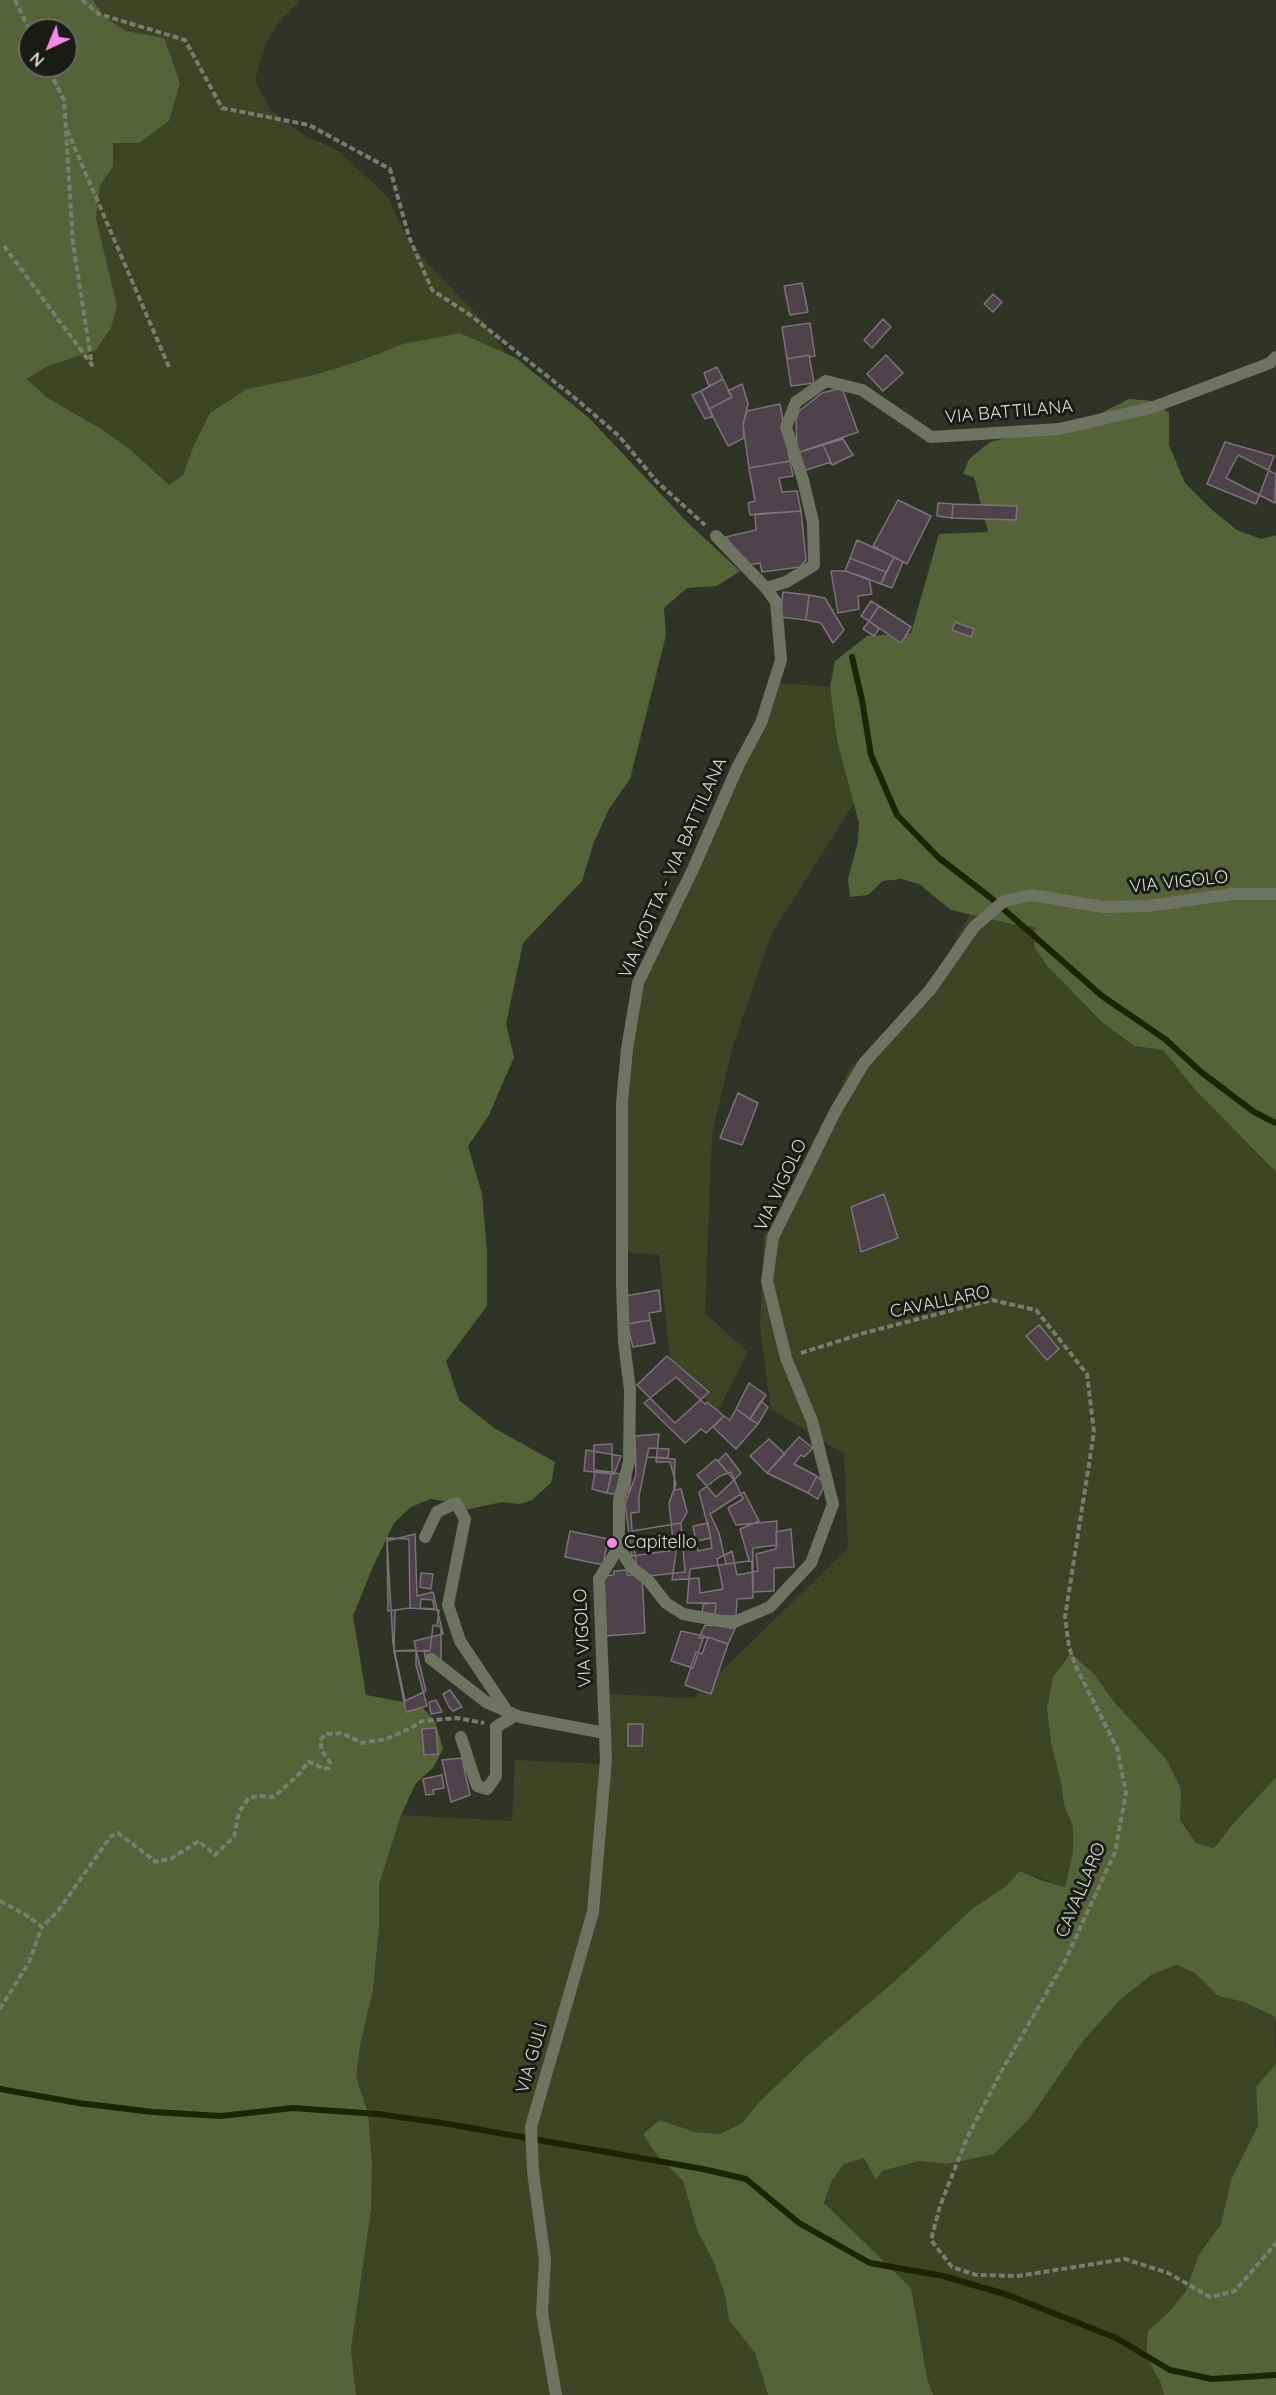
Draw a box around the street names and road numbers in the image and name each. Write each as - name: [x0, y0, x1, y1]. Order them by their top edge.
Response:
- street label: VIA BATTILANA: [944, 396, 1074, 428]
- street label: VIA MOTTA - VIA BATTILANA: [614, 754, 732, 982]
- street label: VIA VIGOLO: [1129, 866, 1229, 898]
- street label: VIA VIGOLO: [750, 1136, 812, 1234]
- street label: CAVALLARO: [888, 1281, 992, 1323]
- street label: VIA VIGOLO: [570, 1588, 596, 1688]
- street label: CAVALLARO: [1051, 1839, 1111, 1941]
- street label: VIA GULI: [512, 2020, 552, 2096]

